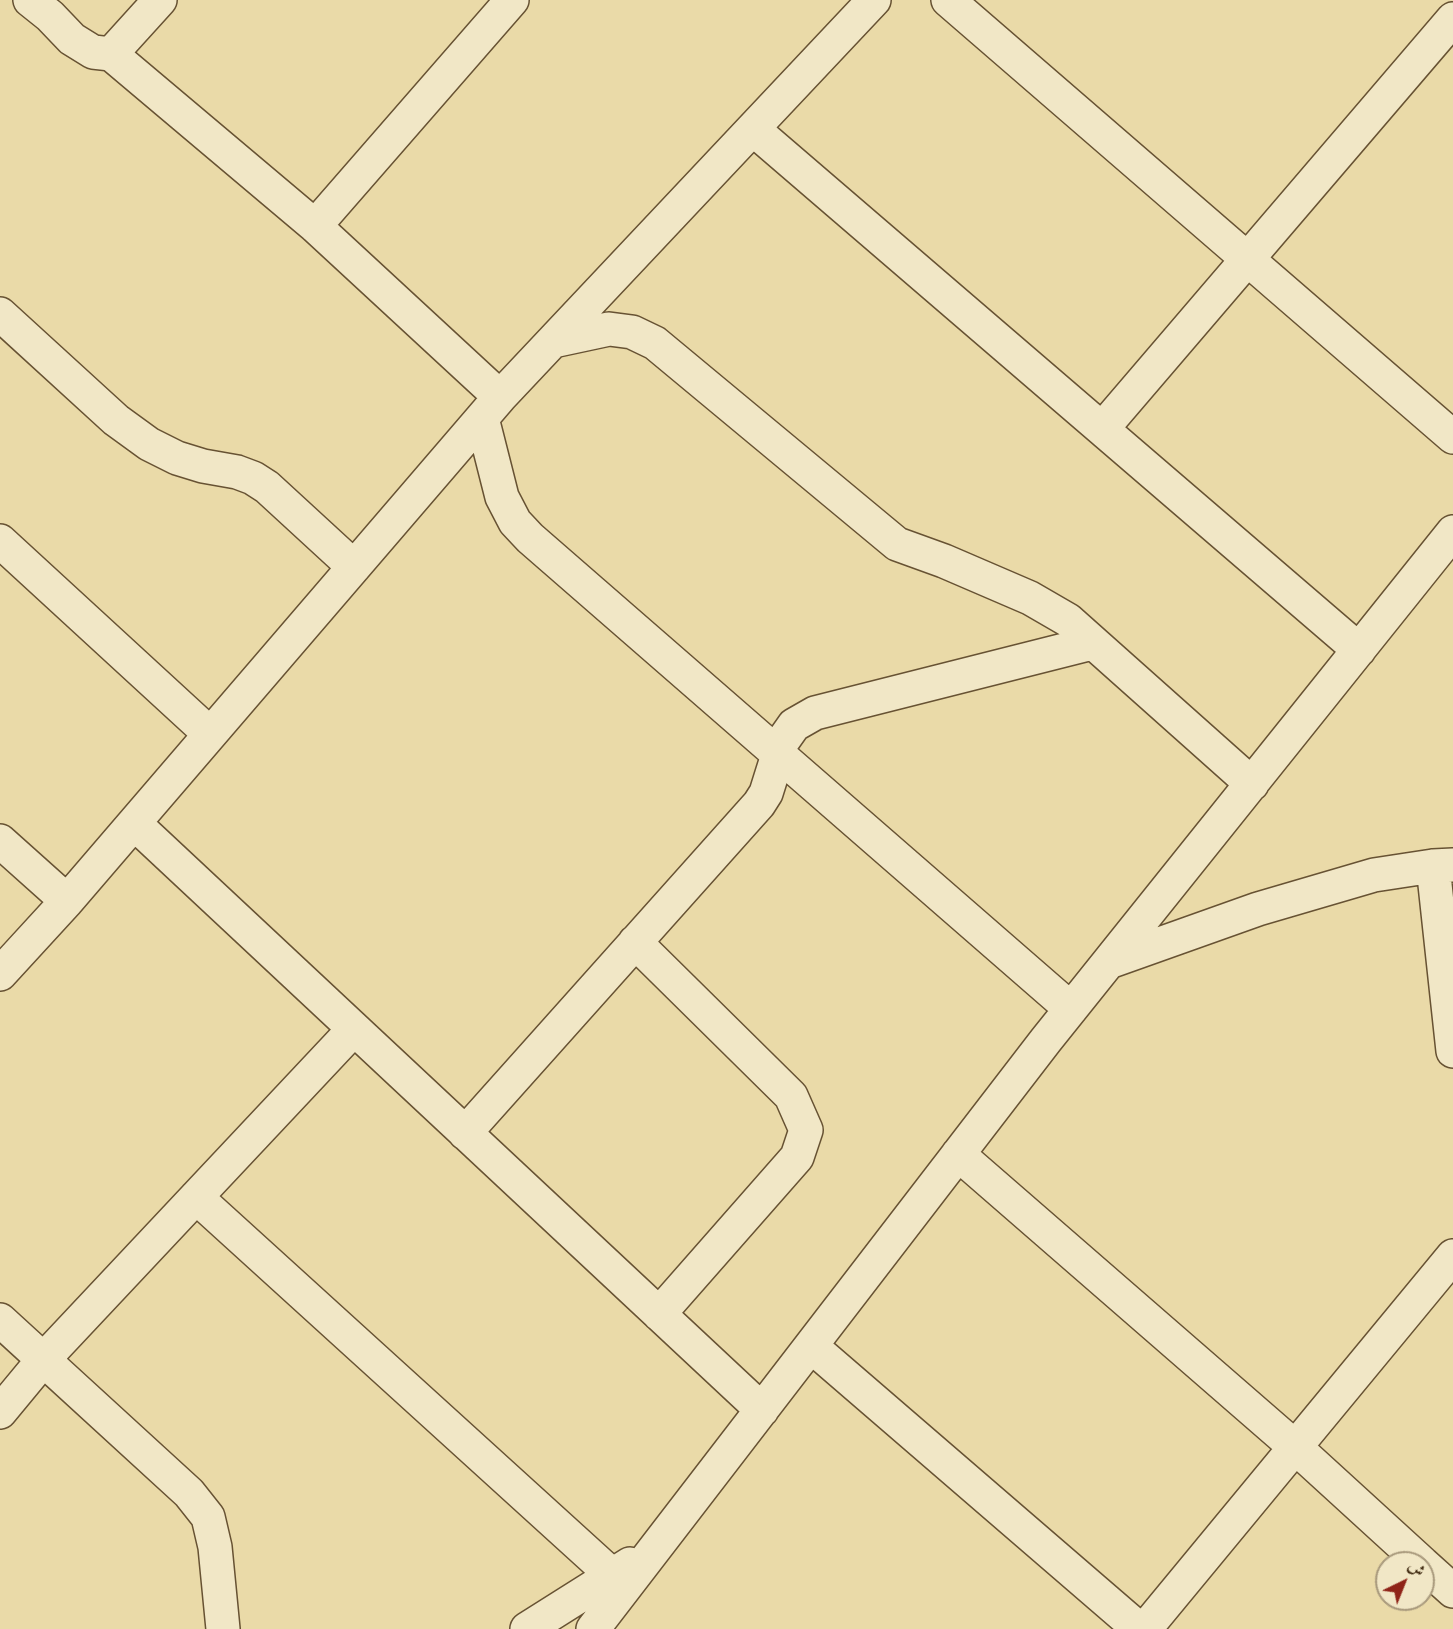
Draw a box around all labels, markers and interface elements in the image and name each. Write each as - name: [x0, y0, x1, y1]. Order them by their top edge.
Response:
- north arrow: [1375, 1551, 1435, 1611]
- text: ش: [1403, 1557, 1429, 1582]

